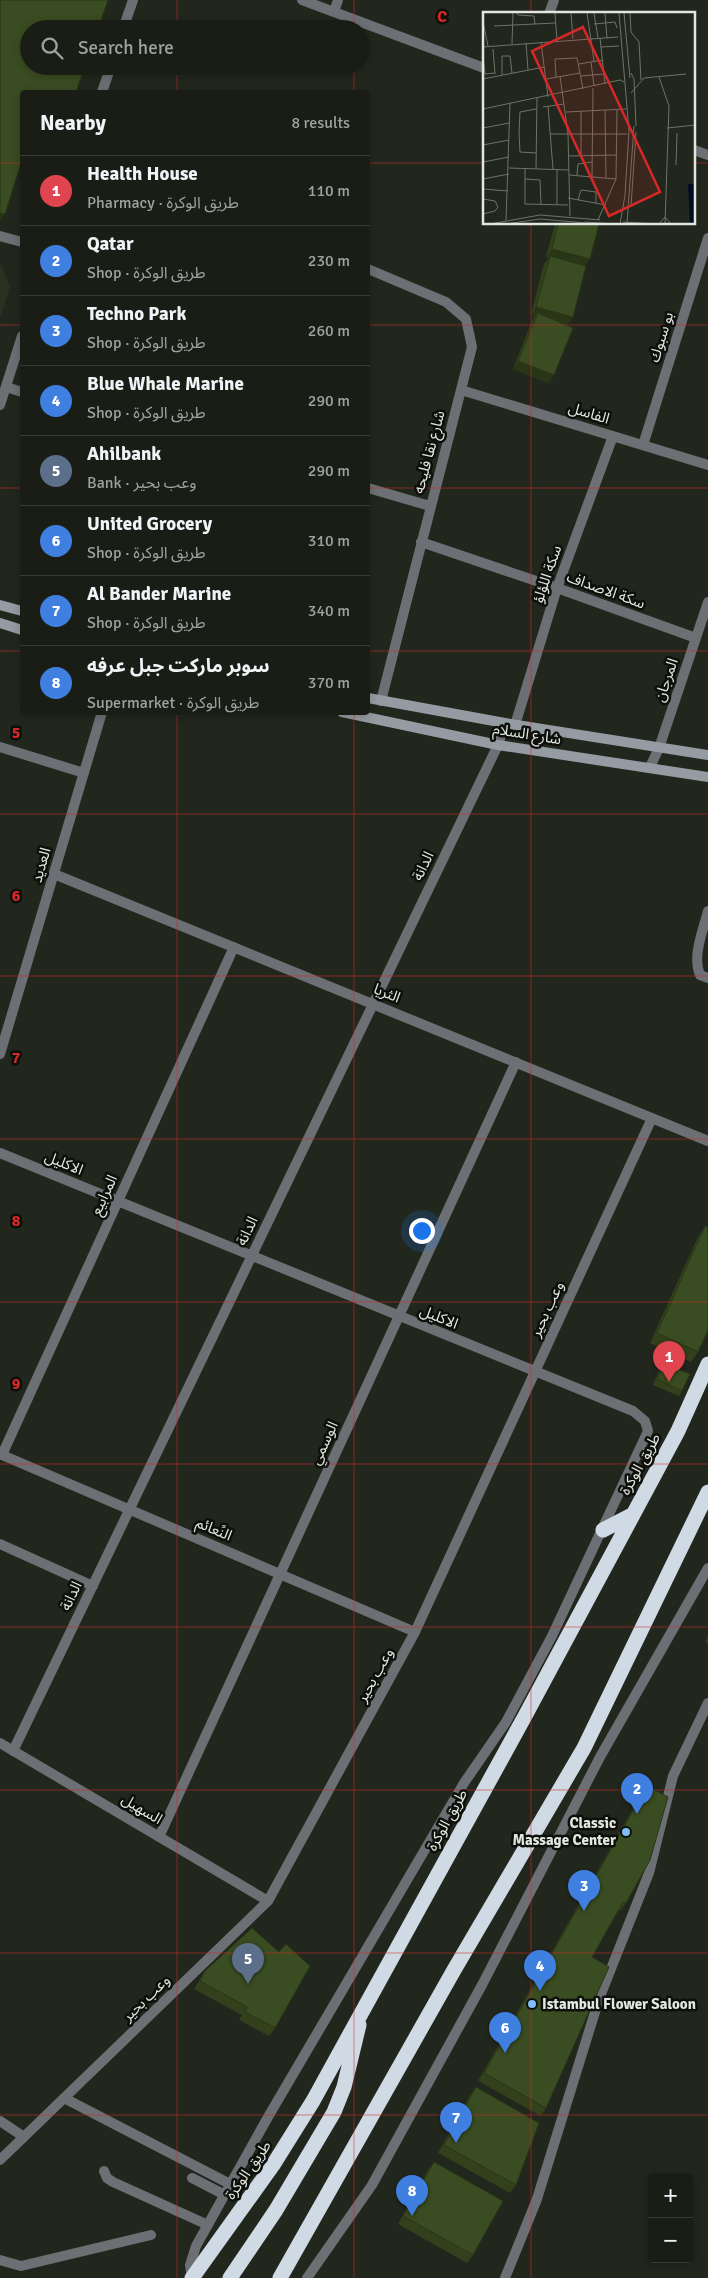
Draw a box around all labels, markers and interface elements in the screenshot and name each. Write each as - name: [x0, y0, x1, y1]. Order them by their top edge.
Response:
- text: C: [437, 7, 447, 27]
- inset map: [483, 12, 696, 225]
- search box: [20, 20, 370, 75]
- icon: search: [38, 34, 66, 62]
- text: Search here: [78, 36, 174, 60]
- text: Nearby: [40, 110, 106, 136]
- text: 8 results: [291, 113, 350, 133]
- text: Health House: [87, 162, 198, 186]
- text: 1: [52, 181, 60, 201]
- text: 110 m: [308, 181, 350, 201]
- text: Pharmacy · طريق الوكرة: [87, 193, 239, 213]
- text: Qatar: [87, 232, 134, 256]
- text: 2: [52, 251, 60, 271]
- text: 230 m: [308, 251, 350, 271]
- text: Shop · طريق الوكرة: [87, 263, 206, 283]
- text: Techno Park: [87, 302, 186, 326]
- street label: بو سبوك: [645, 310, 677, 364]
- text: 3: [52, 321, 60, 341]
- text: 260 m: [308, 321, 350, 341]
- text: Shop · طريق الوكرة: [87, 333, 206, 353]
- text: Blue Whale Marine: [87, 372, 244, 396]
- text: 4: [52, 391, 60, 411]
- text: 290 m: [308, 391, 350, 411]
- street label: الفاسل: [566, 398, 612, 428]
- text: Shop · طريق الوكرة: [87, 403, 206, 423]
- street label: شارع نقا فليحه: [409, 408, 452, 496]
- text: Ahilbank: [87, 442, 161, 466]
- text: 5: [52, 461, 60, 481]
- text: 290 m: [308, 461, 350, 481]
- text: Bank · وعب بحير: [87, 473, 196, 493]
- text: United Grocery: [87, 512, 212, 536]
- text: 6: [52, 531, 60, 551]
- text: 310 m: [308, 531, 350, 551]
- street label: سكة اللؤلؤ: [529, 542, 565, 605]
- text: Shop · طريق الوكرة: [87, 543, 206, 563]
- street label: سكة الاصداف: [564, 567, 648, 613]
- text: Al Bander Marine: [87, 582, 231, 606]
- text: 7: [52, 601, 60, 621]
- text: 340 m: [308, 601, 350, 621]
- text: Shop · طريق الوكرة: [87, 613, 206, 633]
- text: سوبر ماركت جبل عرفه: [87, 654, 270, 678]
- street label: المرجان: [650, 656, 682, 704]
- text: 8: [52, 673, 60, 693]
- text: 370 m: [308, 673, 350, 693]
- text: Supermarket · طريق الوكرة: [87, 693, 259, 713]
- street label: شارع السلام: [491, 720, 563, 751]
- text: 5: [12, 723, 20, 743]
- street label: العديد: [27, 845, 55, 885]
- street label: الدانة: [408, 848, 438, 884]
- text: 6: [12, 886, 21, 906]
- street label: الثريا: [371, 980, 403, 1006]
- text: 7: [12, 1048, 21, 1068]
- street label: الاكليل: [42, 1147, 86, 1179]
- street label: المرابيع: [87, 1172, 124, 1220]
- text: 8: [12, 1211, 21, 1231]
- street label: الدانة: [232, 1213, 262, 1249]
- your location: [409, 1218, 435, 1244]
- street label: وعب بحير: [526, 1278, 568, 1340]
- street label: الاكليل: [417, 1301, 461, 1333]
- pin: 1: [653, 1341, 685, 1382]
- text: 9: [12, 1374, 21, 1394]
- street label: الوسمي: [306, 1418, 344, 1469]
- street label: طريق الوكرة: [616, 1430, 665, 1498]
- street label: النًعائم: [193, 1513, 235, 1546]
- street label: الدانة: [56, 1578, 86, 1614]
- street label: وعب بحير: [352, 1645, 397, 1706]
- pin: 2: [621, 1773, 653, 1814]
- street label: طريق الوكرة: [423, 1786, 472, 1854]
- street label: السهيل: [118, 1790, 166, 1828]
- place label: Classic Massage Center: [512, 1814, 616, 1849]
- marker: Classic Massage Center: [620, 1826, 632, 1838]
- pin: 3: [568, 1870, 600, 1911]
- pin: 5: [232, 1943, 264, 1984]
- pin: 4: [524, 1950, 556, 1991]
- street label: وعب بحير: [118, 1971, 174, 2026]
- place label: Istambul Flower Saloon: [542, 1995, 696, 2013]
- marker: Istambul Flower Saloon: [526, 1998, 538, 2010]
- pin: 6: [489, 2012, 521, 2053]
- pin: 7: [440, 2102, 472, 2143]
- street label: طريق الوكرة: [221, 2137, 276, 2203]
- map controls: [648, 2173, 693, 2263]
- button: +: [648, 2173, 693, 2218]
- pin: 8: [396, 2175, 428, 2216]
- button: −: [648, 2218, 693, 2263]

